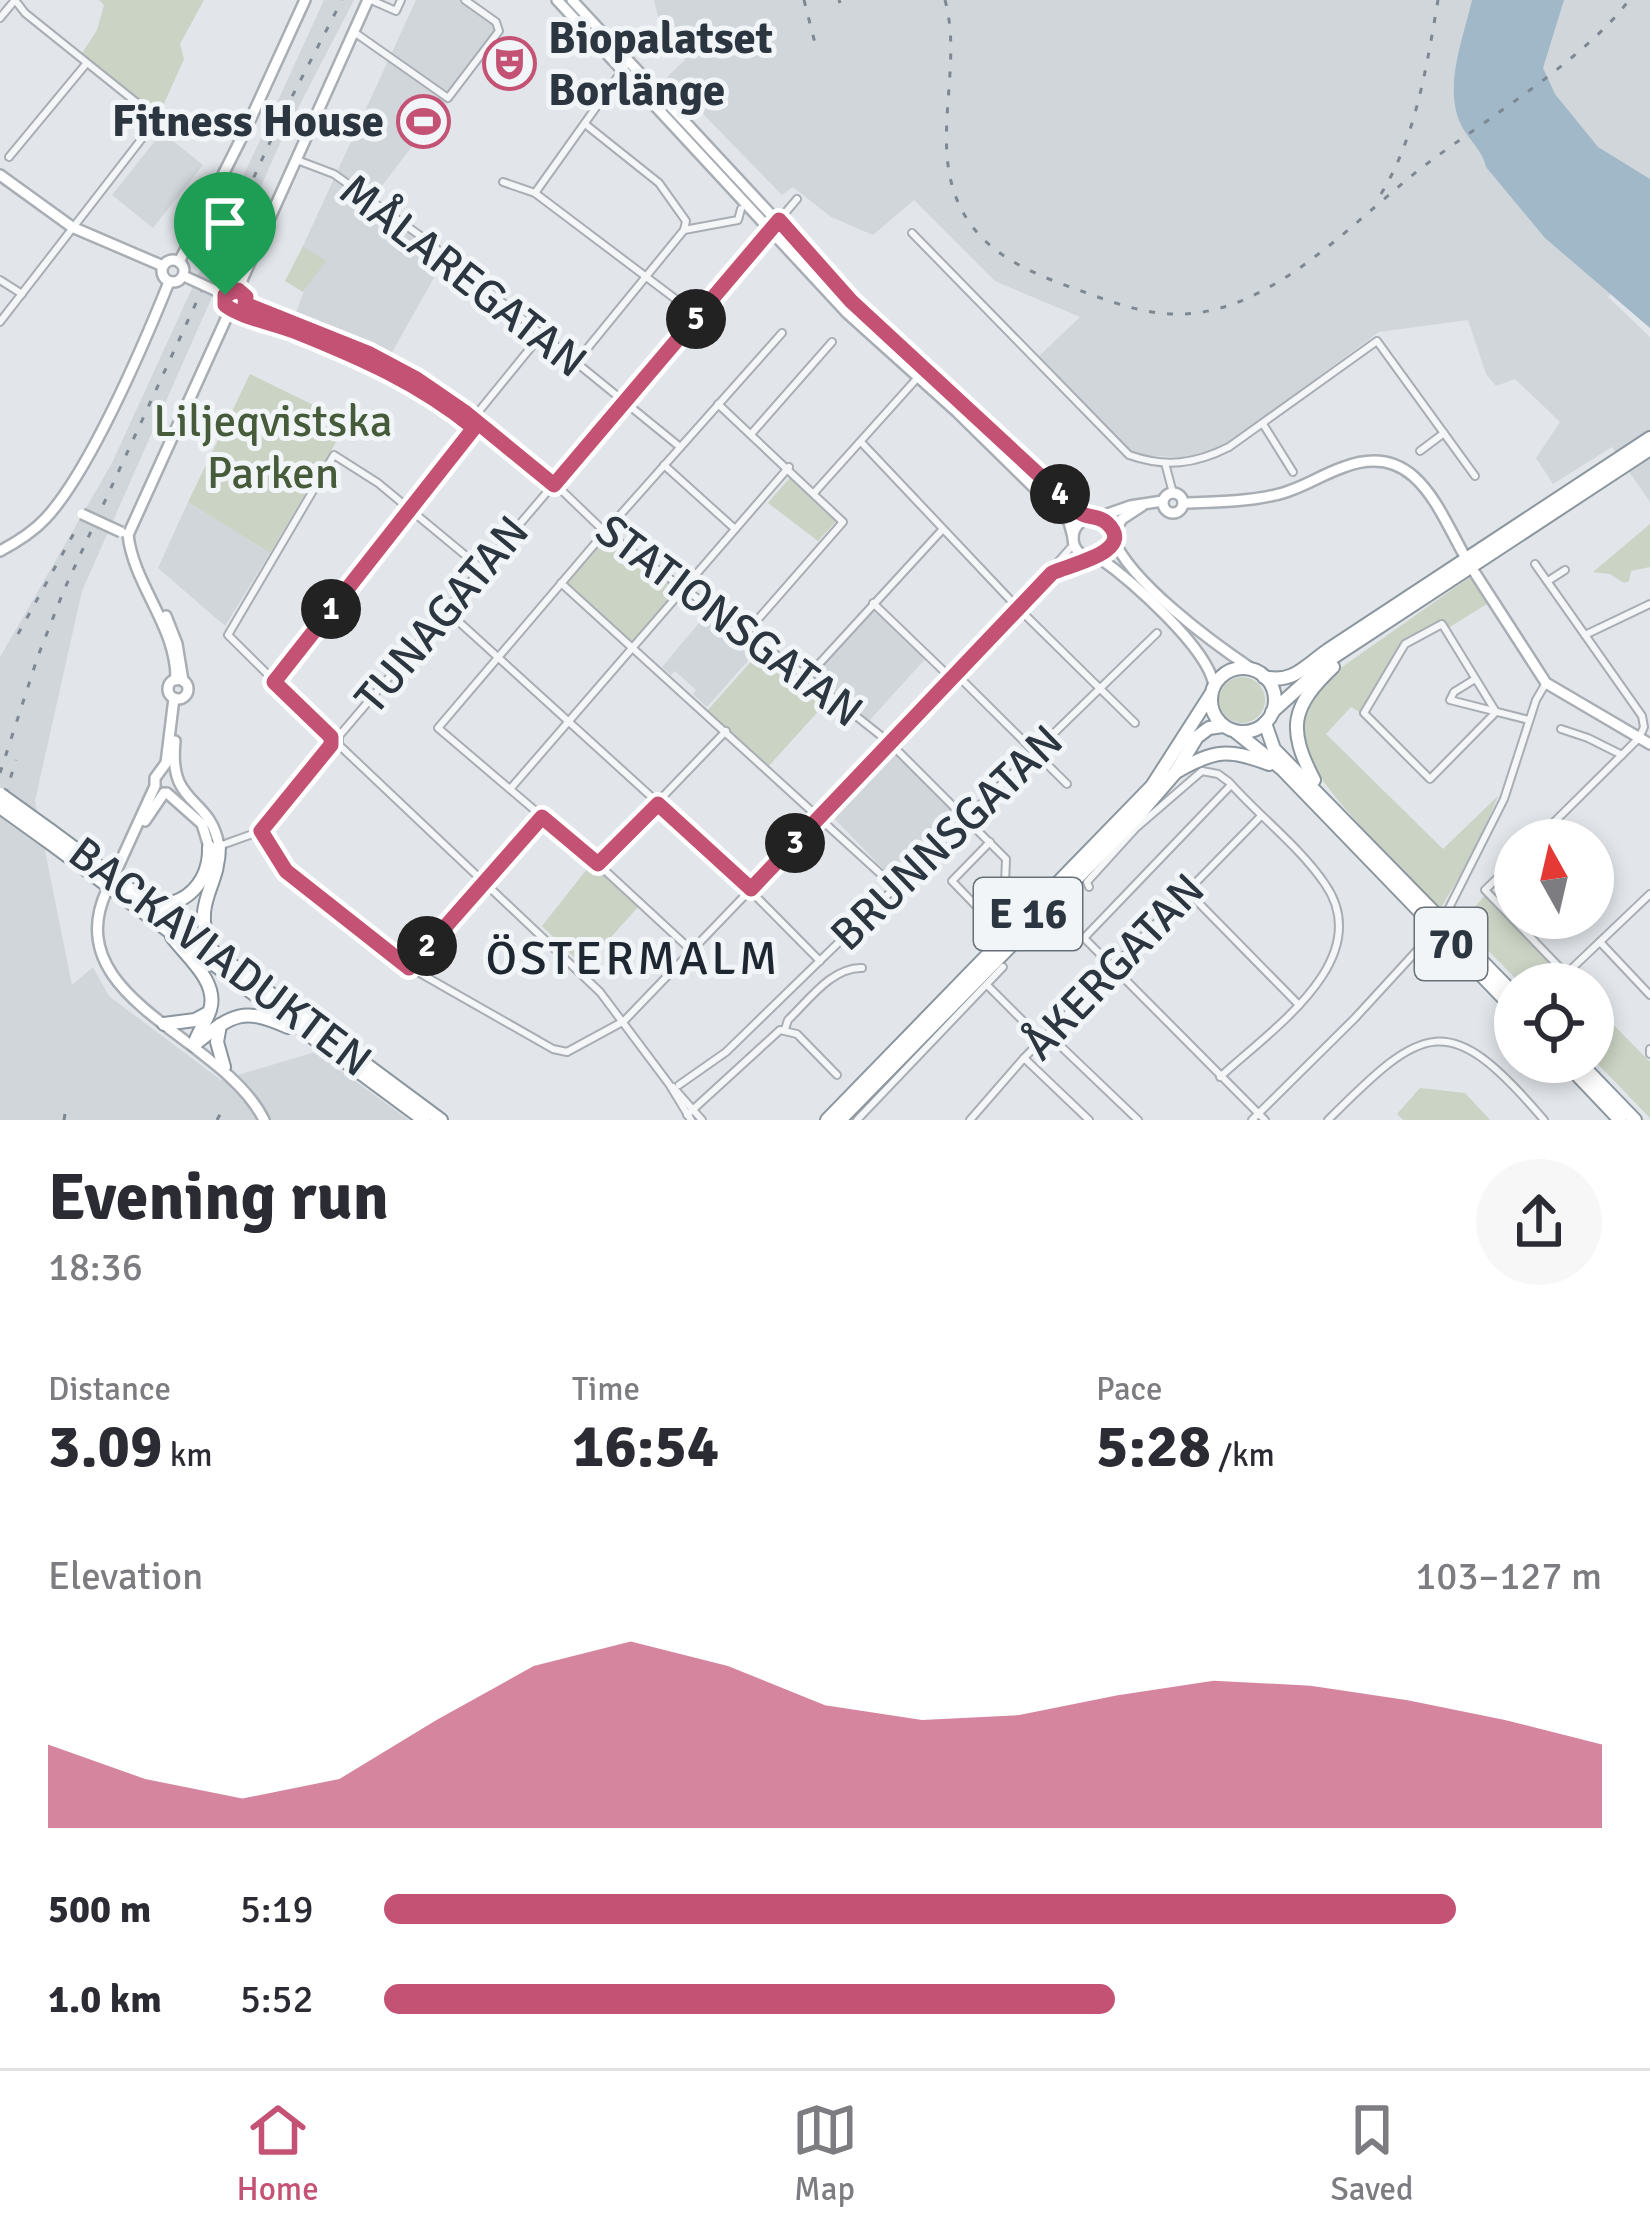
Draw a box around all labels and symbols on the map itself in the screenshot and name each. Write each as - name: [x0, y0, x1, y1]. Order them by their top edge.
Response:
- place label: Biopalatset Borlänge: [548, 11, 773, 118]
- theatre icon: Biopalatset Borlänge: [481, 36, 537, 92]
- sports icon: Fitness House: [395, 93, 451, 149]
- place label: Fitness House: [112, 94, 384, 149]
- street label: MÅLAREGATAN: [329, 163, 597, 389]
- pin: [174, 172, 276, 295]
- pin: 5: [666, 289, 726, 349]
- park label: Liljeqvistska Parken: [153, 394, 393, 501]
- pin: 4: [1030, 464, 1090, 524]
- street label: STATIONSGATAN: [585, 503, 873, 739]
- street label: TUNAGATAN: [343, 505, 541, 725]
- pin: 1: [301, 579, 361, 639]
- street label: BRUNNSGATAN: [820, 714, 1074, 962]
- pin: 3: [765, 813, 825, 873]
- north arrow: [1494, 819, 1614, 939]
- street label: BACKAVIADUKTEN: [58, 825, 382, 1089]
- street label: ÅKERGATAN: [1012, 863, 1216, 1071]
- road number: E 16: [974, 878, 1082, 950]
- road number: 70: [1415, 908, 1487, 980]
- pin: 2: [397, 916, 457, 976]
- district label: ÖSTERMALM: [485, 929, 781, 988]

